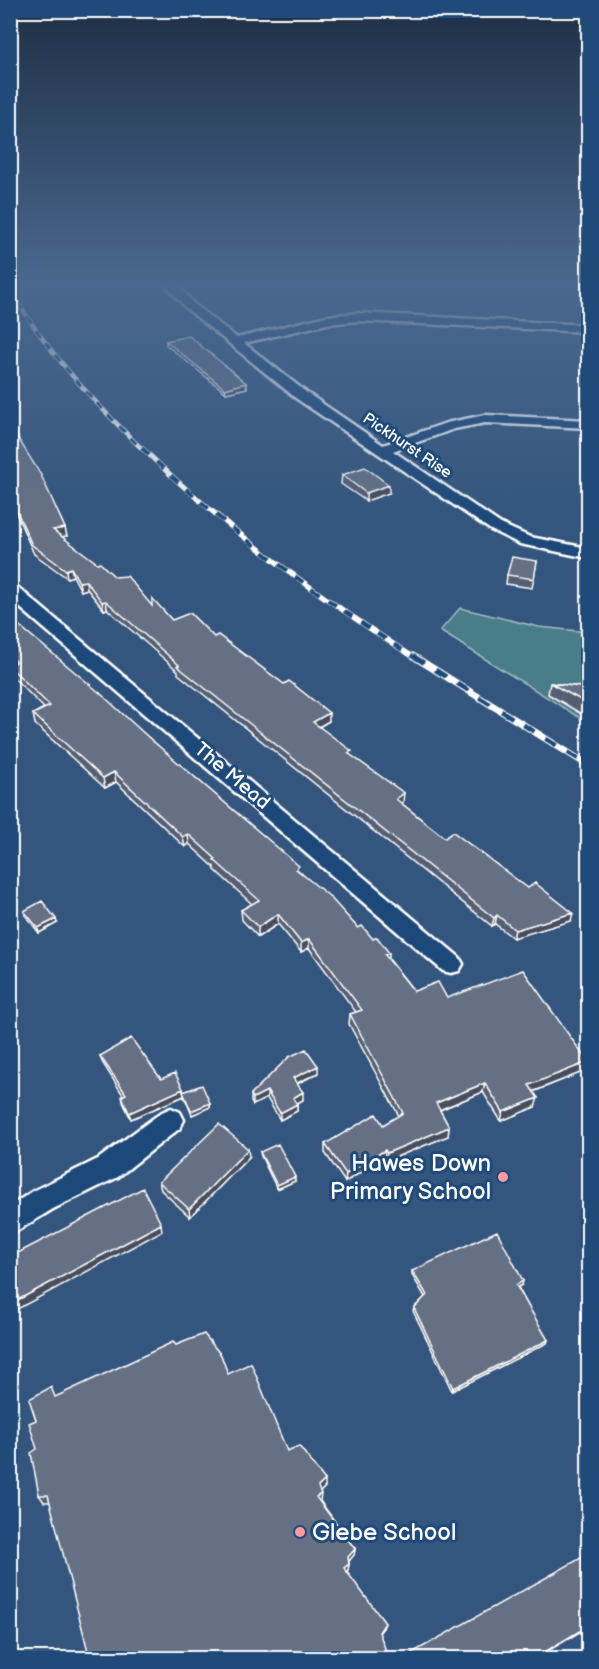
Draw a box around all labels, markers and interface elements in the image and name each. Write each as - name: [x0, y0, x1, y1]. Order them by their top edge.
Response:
- street label: Pickhurst Rise: [359, 409, 456, 483]
- street label: The Mead: [189, 737, 275, 815]
- place label: Hawes Down Primary School: [330, 1149, 491, 1206]
- marker: Hawes Down Primary School: [496, 1170, 510, 1184]
- place label: Glebe School: [312, 1518, 456, 1547]
- marker: Glebe School: [293, 1525, 307, 1539]

